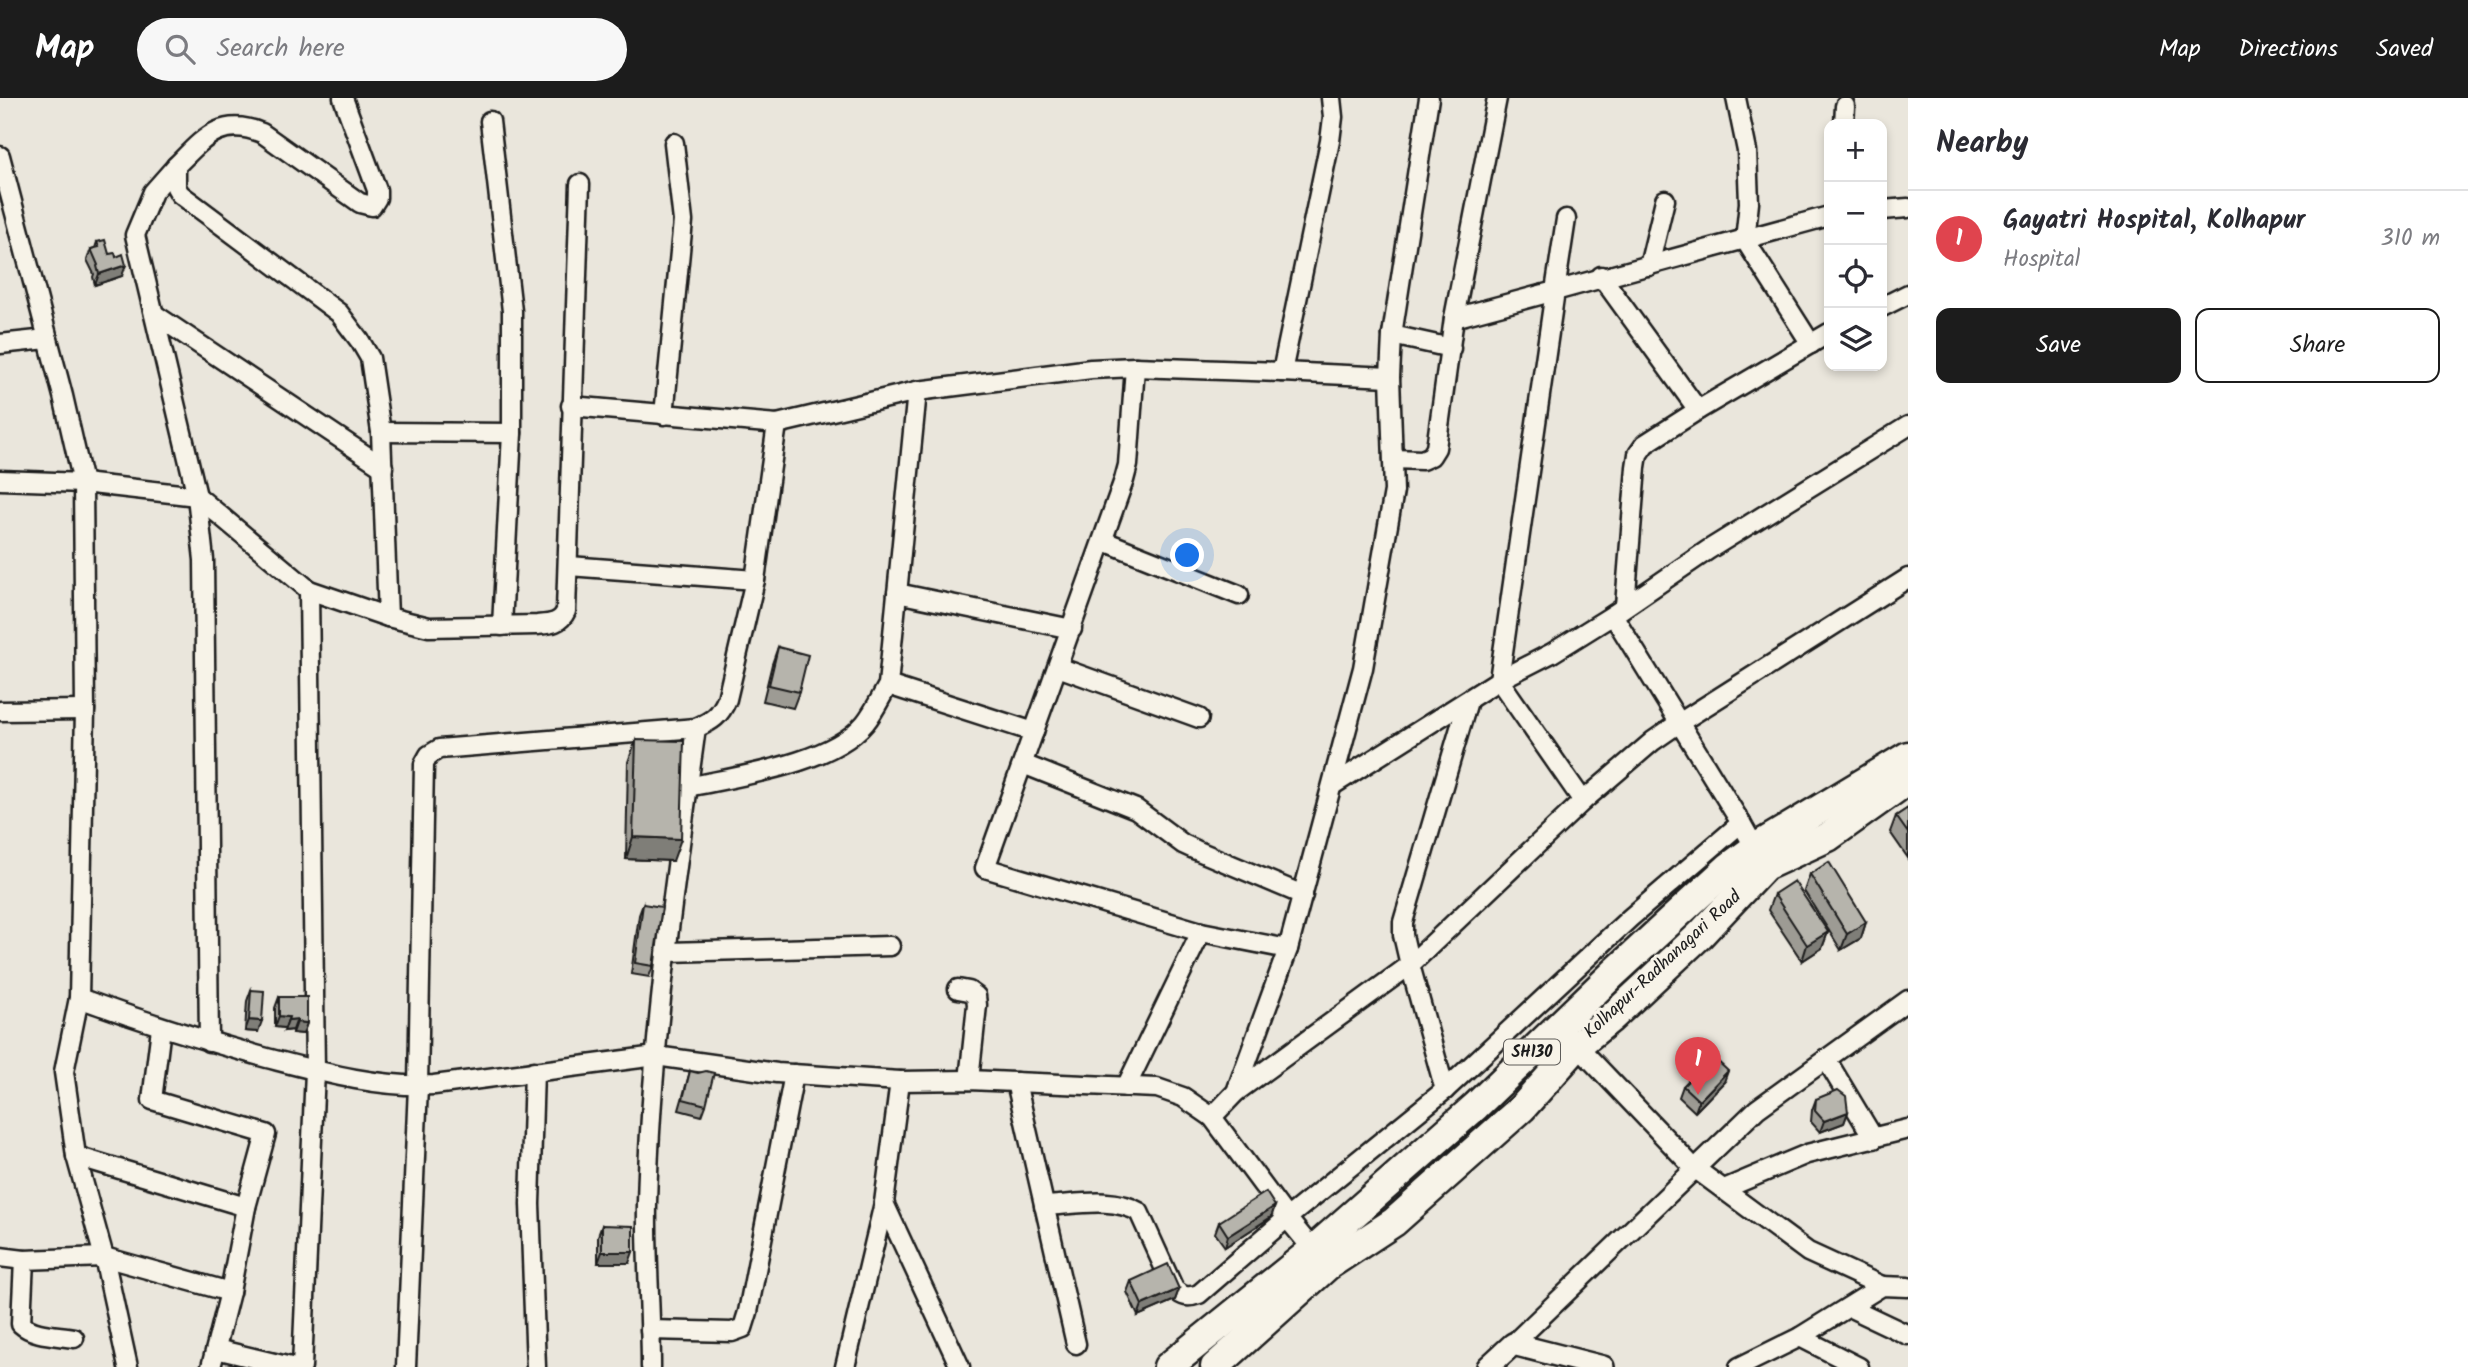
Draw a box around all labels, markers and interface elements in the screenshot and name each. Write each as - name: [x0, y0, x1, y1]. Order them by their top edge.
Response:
- search box: [137, 18, 627, 81]
- text: Map: [35, 23, 95, 76]
- text: Search here: [217, 28, 345, 70]
- icon: search: [161, 30, 199, 68]
- text: Map: [2159, 30, 2201, 69]
- text: Directions: [2239, 30, 2338, 69]
- text: Saved: [2376, 30, 2433, 69]
- map controls: [1824, 119, 1887, 371]
- button: +: [1824, 119, 1887, 182]
- text: Nearby: [1936, 120, 2028, 168]
- button: −: [1824, 182, 1887, 245]
- text: Gayatri Hospital, Kolhapur: [2003, 200, 2305, 242]
- text: 1: [1956, 221, 1962, 257]
- text: 310 m: [2381, 221, 2440, 257]
- text: Hospital: [2003, 242, 2080, 278]
- button: locate: [1824, 245, 1887, 308]
- button: layers: [1824, 308, 1887, 371]
- button: Save: [1936, 308, 2181, 383]
- button: Share: [2195, 308, 2440, 383]
- your location: [1170, 538, 1204, 572]
- street label: Kolhapur-Radhanagari Road: [1577, 883, 1749, 1046]
- pin: 1: [1675, 1037, 1721, 1095]
- road number: SH130: [1504, 1040, 1560, 1064]

